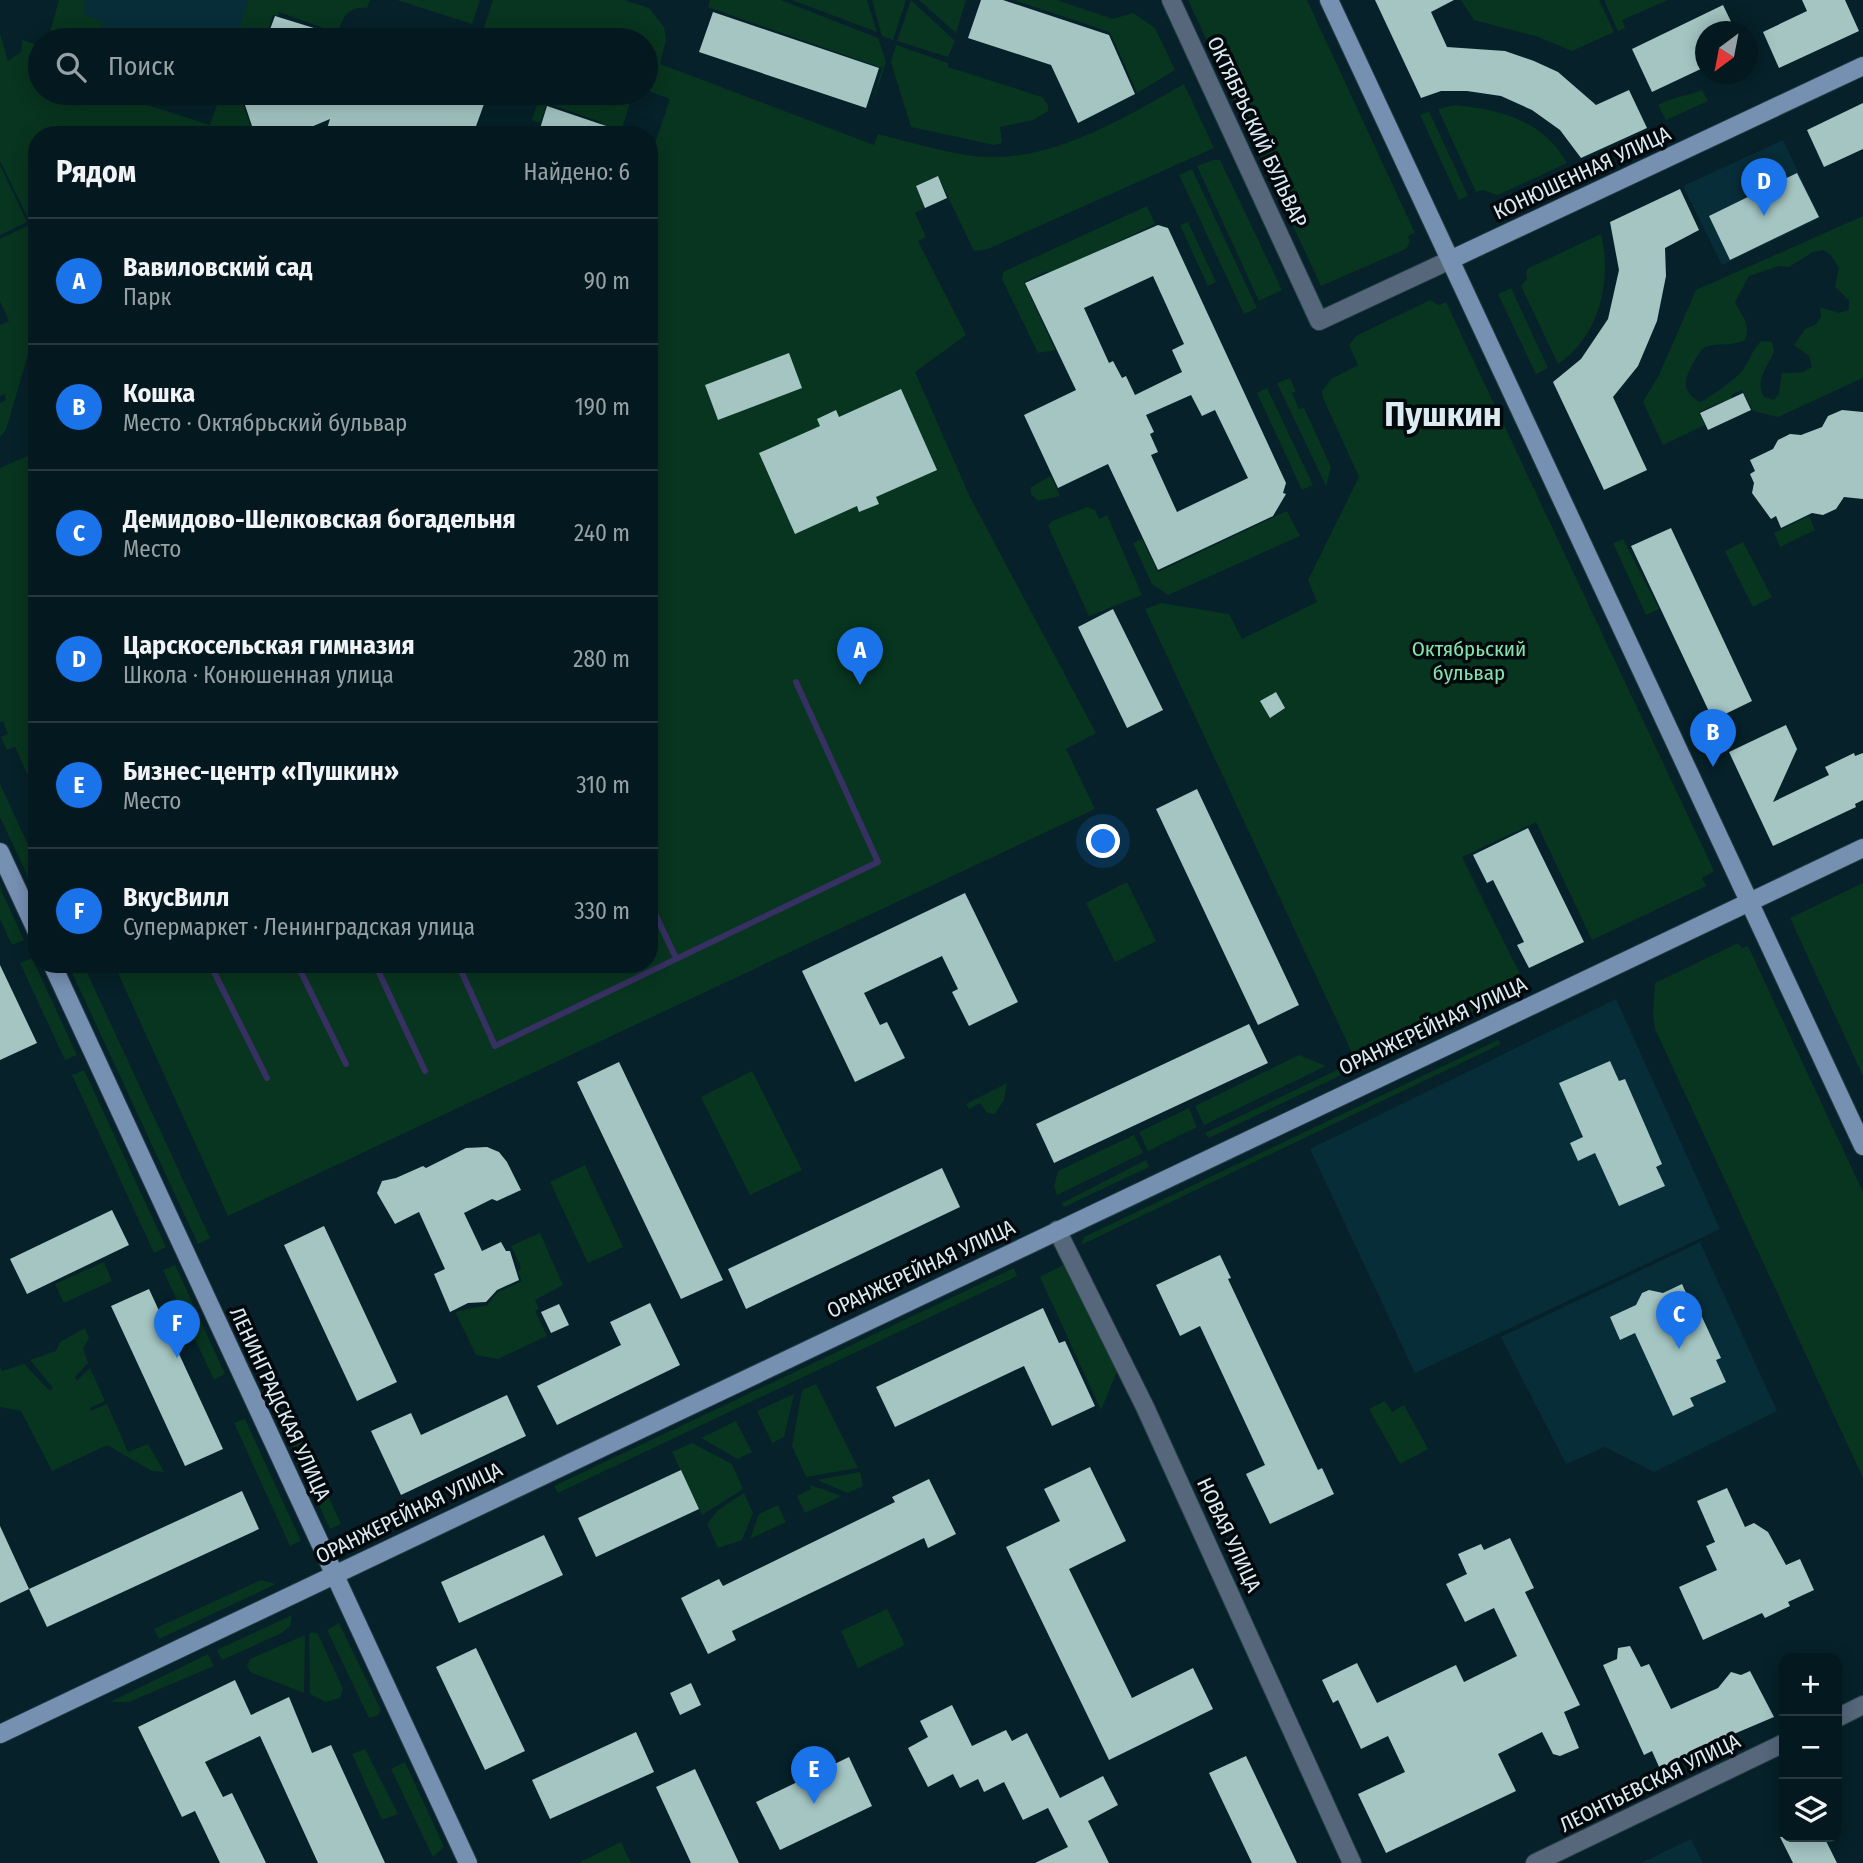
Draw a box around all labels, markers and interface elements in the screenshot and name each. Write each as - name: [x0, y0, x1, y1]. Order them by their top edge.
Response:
- north arrow: [1695, 21, 1758, 84]
- search box: [28, 28, 658, 105]
- street label: ОКТЯБРЬСКИЙ БУЛЬВАР: [1201, 32, 1313, 232]
- icon: search: [52, 48, 90, 86]
- text: Поиск: [108, 51, 175, 82]
- street label: КОНЮШЕННАЯ УЛИЦА: [1489, 121, 1675, 225]
- text: Рядом: [56, 154, 136, 190]
- text: Найдено: 6: [523, 158, 630, 186]
- pin: D: [1741, 158, 1787, 216]
- text: Вавиловский сад: [123, 252, 313, 283]
- text: A: [73, 267, 85, 295]
- text: 90 m: [584, 267, 630, 295]
- text: Парк: [123, 283, 171, 311]
- text: Кошка: [123, 378, 195, 409]
- text: B: [73, 393, 85, 421]
- text: 190 m: [575, 393, 630, 421]
- district label: Пушкин: [1384, 393, 1502, 435]
- text: Место · Октябрьский бульвар: [123, 409, 407, 437]
- text: Демидово-Шелковская богадельня: [123, 504, 516, 535]
- text: C: [73, 519, 85, 547]
- text: 240 m: [574, 519, 630, 547]
- text: Место: [123, 535, 181, 563]
- pin: A: [837, 627, 883, 685]
- text: Царскосельская гимназия: [123, 630, 415, 661]
- park label: Октябрьский бульвар: [1412, 636, 1526, 686]
- text: D: [72, 645, 86, 673]
- text: 280 m: [573, 645, 630, 673]
- text: Школа · Конюшенная улица: [123, 661, 394, 689]
- pin: B: [1690, 709, 1736, 767]
- text: Бизнес-центр «Пушкин»: [123, 756, 399, 787]
- text: E: [74, 771, 84, 799]
- text: 310 m: [576, 771, 630, 799]
- text: Место: [123, 787, 181, 815]
- your location: [1086, 824, 1120, 858]
- text: ВкусВилл: [123, 882, 229, 913]
- text: F: [74, 897, 84, 925]
- text: 330 m: [574, 897, 630, 925]
- text: Супермаркет · Ленинградская улица: [123, 913, 475, 941]
- street label: ОРАНЖЕРЕЙНАЯ УЛИЦА: [1335, 971, 1531, 1081]
- street label: ОРАНЖЕРЕЙНАЯ УЛИЦА: [823, 1214, 1019, 1324]
- pin: C: [1656, 1291, 1702, 1349]
- pin: F: [154, 1300, 200, 1358]
- street label: ЛЕНИНГРАДСКАЯ УЛИЦА: [224, 1303, 336, 1505]
- street label: ОРАНЖЕРЕЙНАЯ УЛИЦА: [311, 1456, 507, 1570]
- street label: НОВАЯ УЛИЦА: [1191, 1474, 1267, 1596]
- map controls: [1779, 1653, 1842, 1842]
- button: +: [1779, 1653, 1842, 1716]
- button: −: [1779, 1716, 1842, 1779]
- street label: ЛЕОНТЬЕВСКАЯ УЛИЦА: [1555, 1728, 1745, 1838]
- pin: E: [791, 1746, 837, 1804]
- button: layers: [1779, 1779, 1842, 1842]

